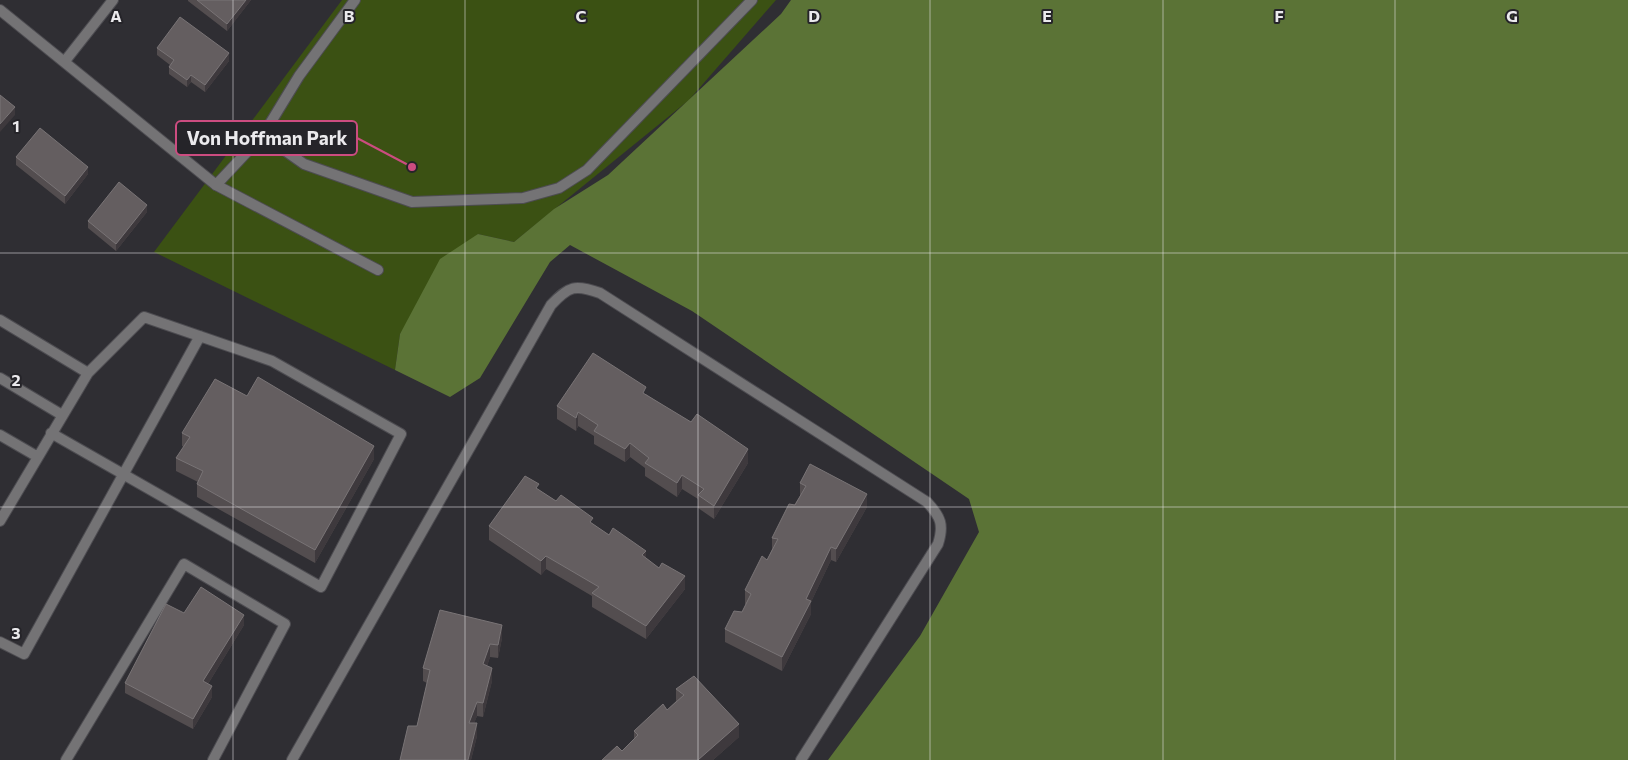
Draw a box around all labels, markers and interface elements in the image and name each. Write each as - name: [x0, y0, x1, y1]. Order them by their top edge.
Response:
- text: A: [110, 6, 122, 25]
- text: B: [344, 6, 355, 25]
- text: C: [576, 6, 587, 25]
- text: D: [808, 6, 820, 25]
- text: E: [1042, 6, 1052, 25]
- text: F: [1274, 6, 1284, 25]
- text: G: [1506, 6, 1518, 25]
- text: 1: [12, 116, 20, 135]
- callout: Von Hoffman Park: [176, 121, 357, 155]
- text: Von Hoffman Park: [186, 126, 348, 149]
- text: 2: [11, 370, 21, 389]
- text: 3: [11, 623, 21, 642]

